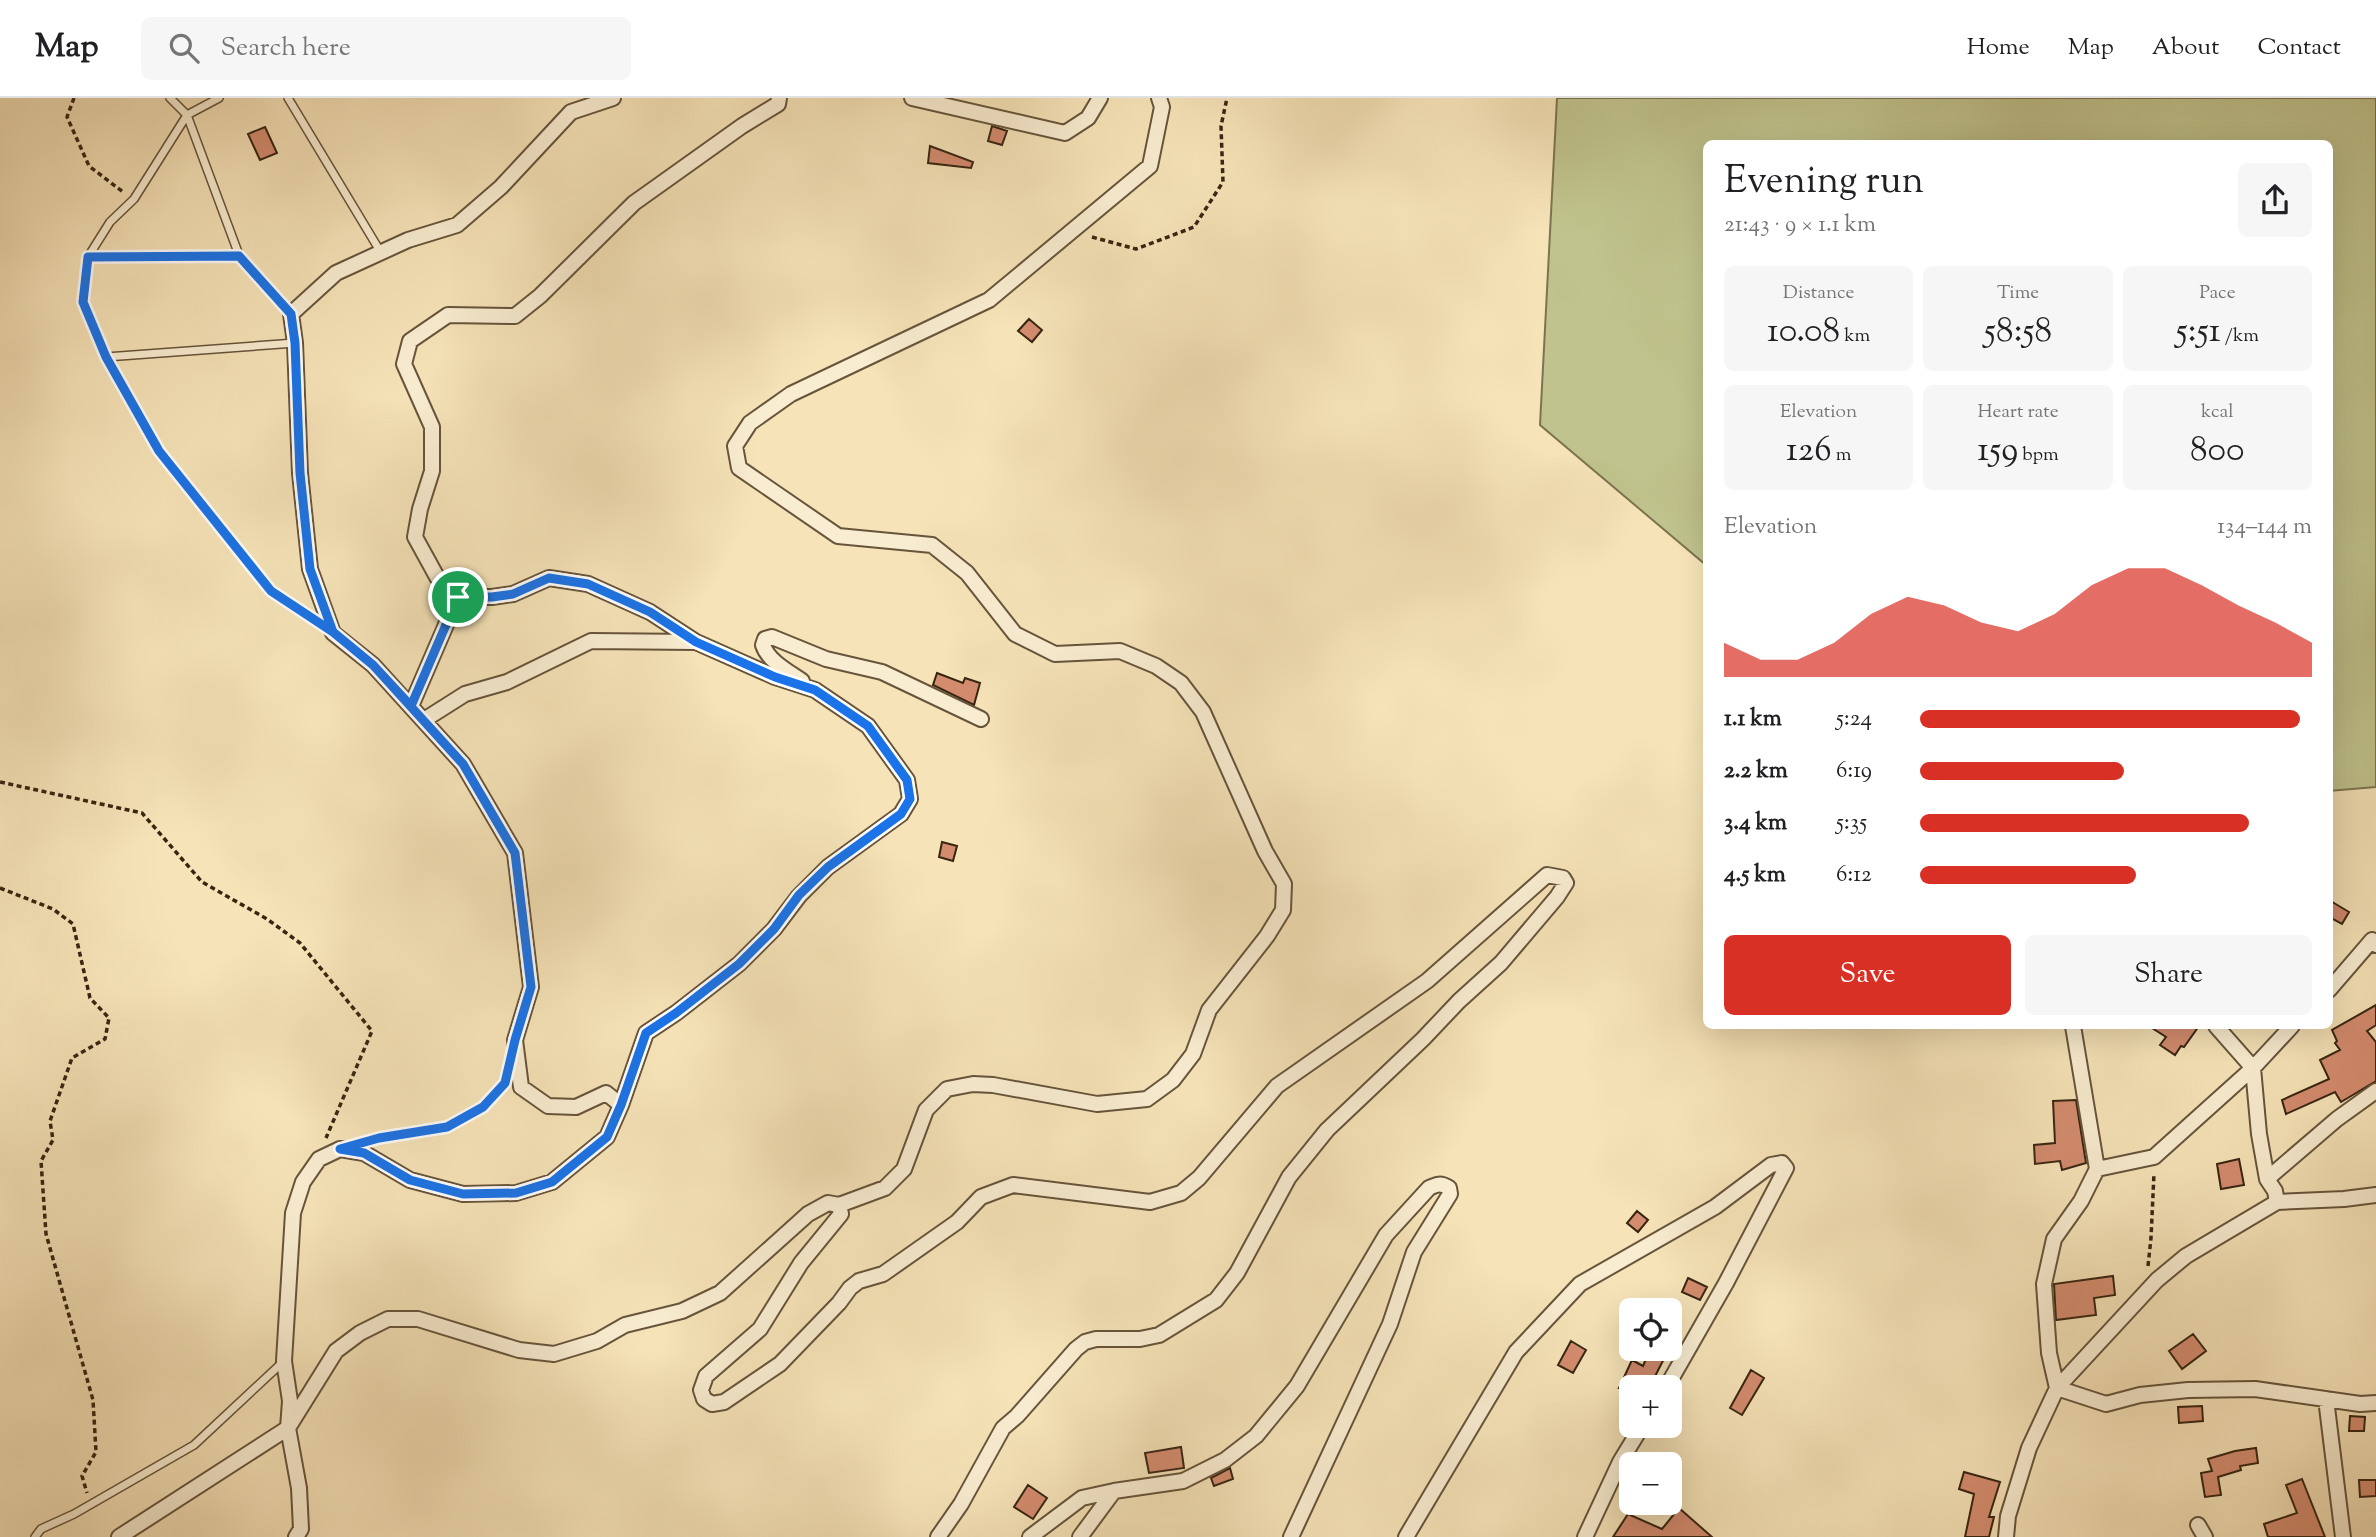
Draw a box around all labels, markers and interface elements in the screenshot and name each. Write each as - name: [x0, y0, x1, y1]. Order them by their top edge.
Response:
- search box: [141, 17, 631, 80]
- text: Map: [35, 24, 99, 72]
- icon: search: [165, 29, 203, 67]
- text: Search here: [221, 30, 351, 67]
- text: Home: [1967, 31, 2030, 65]
- text: Map: [2068, 31, 2114, 65]
- text: About: [2152, 31, 2219, 65]
- text: Contact: [2257, 31, 2341, 65]
- text: Evening run: [1724, 156, 1924, 210]
- button: share: [2238, 163, 2312, 237]
- text: 21:43 · 9 × 1.1 km: [1724, 209, 1876, 242]
- text: Distance: [1783, 280, 1854, 307]
- text: Time: [1997, 280, 2039, 307]
- text: Pace: [2199, 280, 2236, 307]
- text: 10.08: [1767, 307, 1840, 358]
- text: 58:58: [1984, 307, 2052, 358]
- text: 5:51: [2176, 307, 2221, 358]
- text: km: [1840, 323, 1870, 350]
- text: /km: [2221, 323, 2259, 350]
- text: Elevation: [1780, 399, 1857, 426]
- text: Heart rate: [1977, 399, 2059, 426]
- text: kcal: [2201, 399, 2234, 426]
- text: 126: [1786, 426, 1832, 477]
- text: 159: [1977, 426, 2018, 477]
- text: 800: [2190, 426, 2245, 477]
- text: m: [1832, 442, 1851, 469]
- text: bpm: [2018, 442, 2059, 469]
- text: Elevation: [1724, 511, 1817, 544]
- text: 134–144 m: [2217, 511, 2312, 544]
- pin: [428, 567, 488, 627]
- icon: arrive: [439, 578, 477, 616]
- text: 1.1 km: [1724, 703, 1782, 736]
- text: 5:24: [1836, 703, 1872, 736]
- text: 2.2 km: [1724, 755, 1788, 788]
- text: 6:19: [1836, 755, 1872, 788]
- text: 3.4 km: [1724, 807, 1787, 840]
- text: 5:35: [1836, 807, 1867, 840]
- text: 4.5 km: [1724, 859, 1786, 892]
- text: 6:12: [1836, 859, 1872, 892]
- button: Save: [1724, 935, 2011, 1015]
- button: Share: [2025, 935, 2312, 1015]
- map controls: [1619, 1298, 1682, 1515]
- button: locate: [1619, 1298, 1682, 1361]
- button: +: [1619, 1375, 1682, 1438]
- button: −: [1619, 1452, 1682, 1515]

